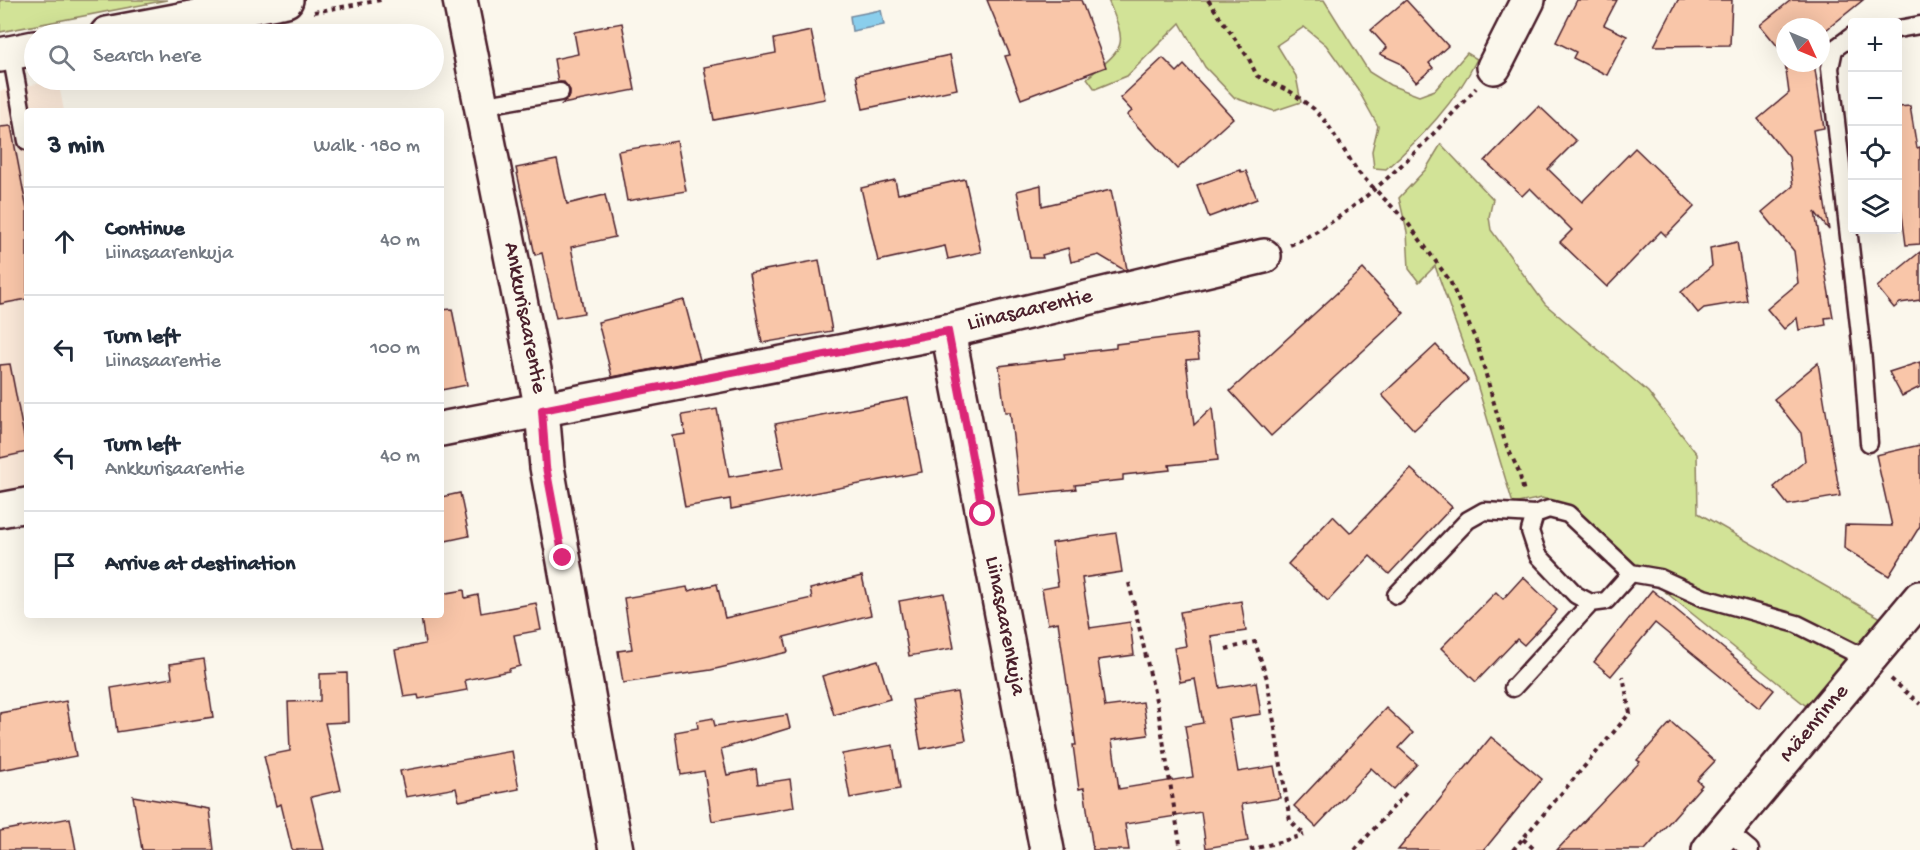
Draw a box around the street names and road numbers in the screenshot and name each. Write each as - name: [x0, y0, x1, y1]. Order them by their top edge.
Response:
- street label: Ankkurisaarentie: [497, 240, 551, 396]
- street label: Liinasaarentie: [965, 284, 1096, 338]
- street label: Liinasaarenkuja: [978, 554, 1030, 699]
- street label: Mäenrinne: [1775, 679, 1856, 768]

